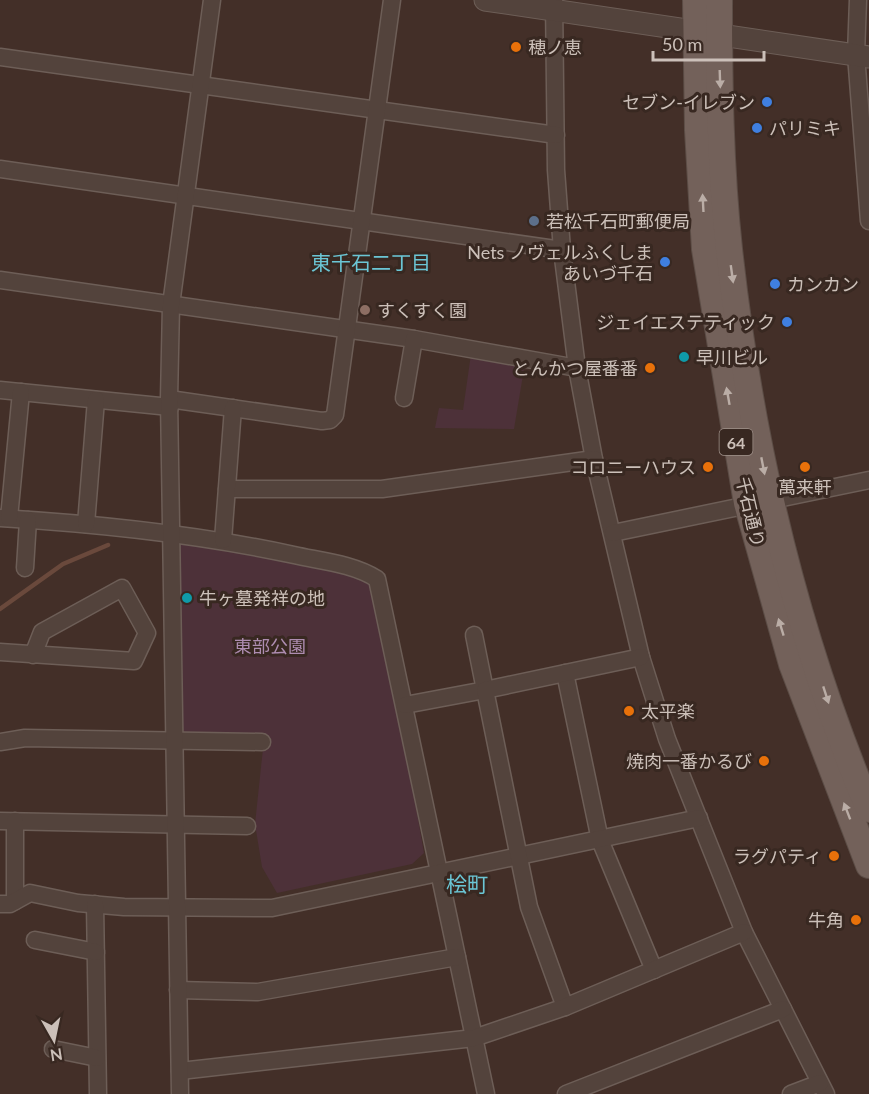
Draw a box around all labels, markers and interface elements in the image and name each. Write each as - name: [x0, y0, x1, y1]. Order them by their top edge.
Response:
- scale bar: [653, 24, 764, 62]
- text: 50 m: [662, 33, 702, 55]
- place label: 穂ノ恵: [528, 36, 582, 58]
- marker: 穂ノ恵: [509, 40, 523, 54]
- one-way arrow: [716, 70, 725, 89]
- place label: セブン-イレブン: [622, 91, 755, 113]
- marker: セブン-イレブン: [760, 95, 774, 109]
- place label: パリミキ: [769, 117, 841, 139]
- marker: パリミキ: [750, 121, 764, 135]
- one-way arrow: [698, 194, 707, 213]
- place label: 若松千石町郵便局: [546, 210, 690, 232]
- marker: 若松千石町郵便局: [527, 214, 541, 228]
- place label: Nets ノヴェルふくしま あいづ千石: [467, 241, 653, 284]
- district label: 東千石二丁目: [311, 250, 431, 274]
- marker: Nets ノヴェルふくしま あいづ千石: [658, 255, 672, 269]
- one-way arrow: [728, 265, 737, 284]
- place label: カンカン: [787, 273, 859, 295]
- marker: カンカン: [768, 277, 782, 291]
- place label: すくすく園: [377, 299, 467, 321]
- marker: すくすく園: [358, 303, 372, 317]
- place label: ジェイエステティック: [596, 311, 775, 333]
- marker: ジェイエステティック: [780, 315, 794, 329]
- place label: 早川ビル: [696, 346, 768, 368]
- marker: 早川ビル: [677, 350, 691, 364]
- place label: とんかつ屋番番: [512, 357, 638, 379]
- marker: とんかつ屋番番: [643, 361, 657, 375]
- one-way arrow: [723, 387, 732, 406]
- road number: 64: [720, 429, 752, 455]
- place label: コロニーハウス: [570, 456, 696, 478]
- one-way arrow: [759, 457, 768, 476]
- marker: コロニーハウス: [701, 460, 715, 474]
- marker: 萬来軒: [798, 460, 812, 474]
- street label: 千石通り: [732, 474, 770, 550]
- place label: 萬来軒: [778, 476, 832, 498]
- place label: 牛ヶ墓発祥の地: [199, 587, 325, 609]
- marker: 牛ヶ墓発祥の地: [180, 591, 194, 605]
- one-way arrow: [776, 618, 785, 636]
- park label: 東部公園: [234, 635, 306, 657]
- one-way arrow: [821, 686, 831, 704]
- place label: 太平楽: [641, 700, 695, 722]
- marker: 太平楽: [622, 704, 636, 718]
- place label: 焼肉一番かるび: [626, 750, 752, 772]
- marker: 焼肉一番かるび: [757, 754, 771, 768]
- one-way arrow: [842, 801, 852, 819]
- place label: ラグパティ: [733, 845, 822, 867]
- marker: ラグパティ: [827, 849, 841, 863]
- district label: 桧町: [446, 871, 488, 896]
- place label: 牛角: [808, 909, 844, 931]
- marker: 牛角: [849, 913, 863, 927]
- north arrow: [24, 1010, 84, 1070]
- text: N: [49, 1045, 64, 1066]

